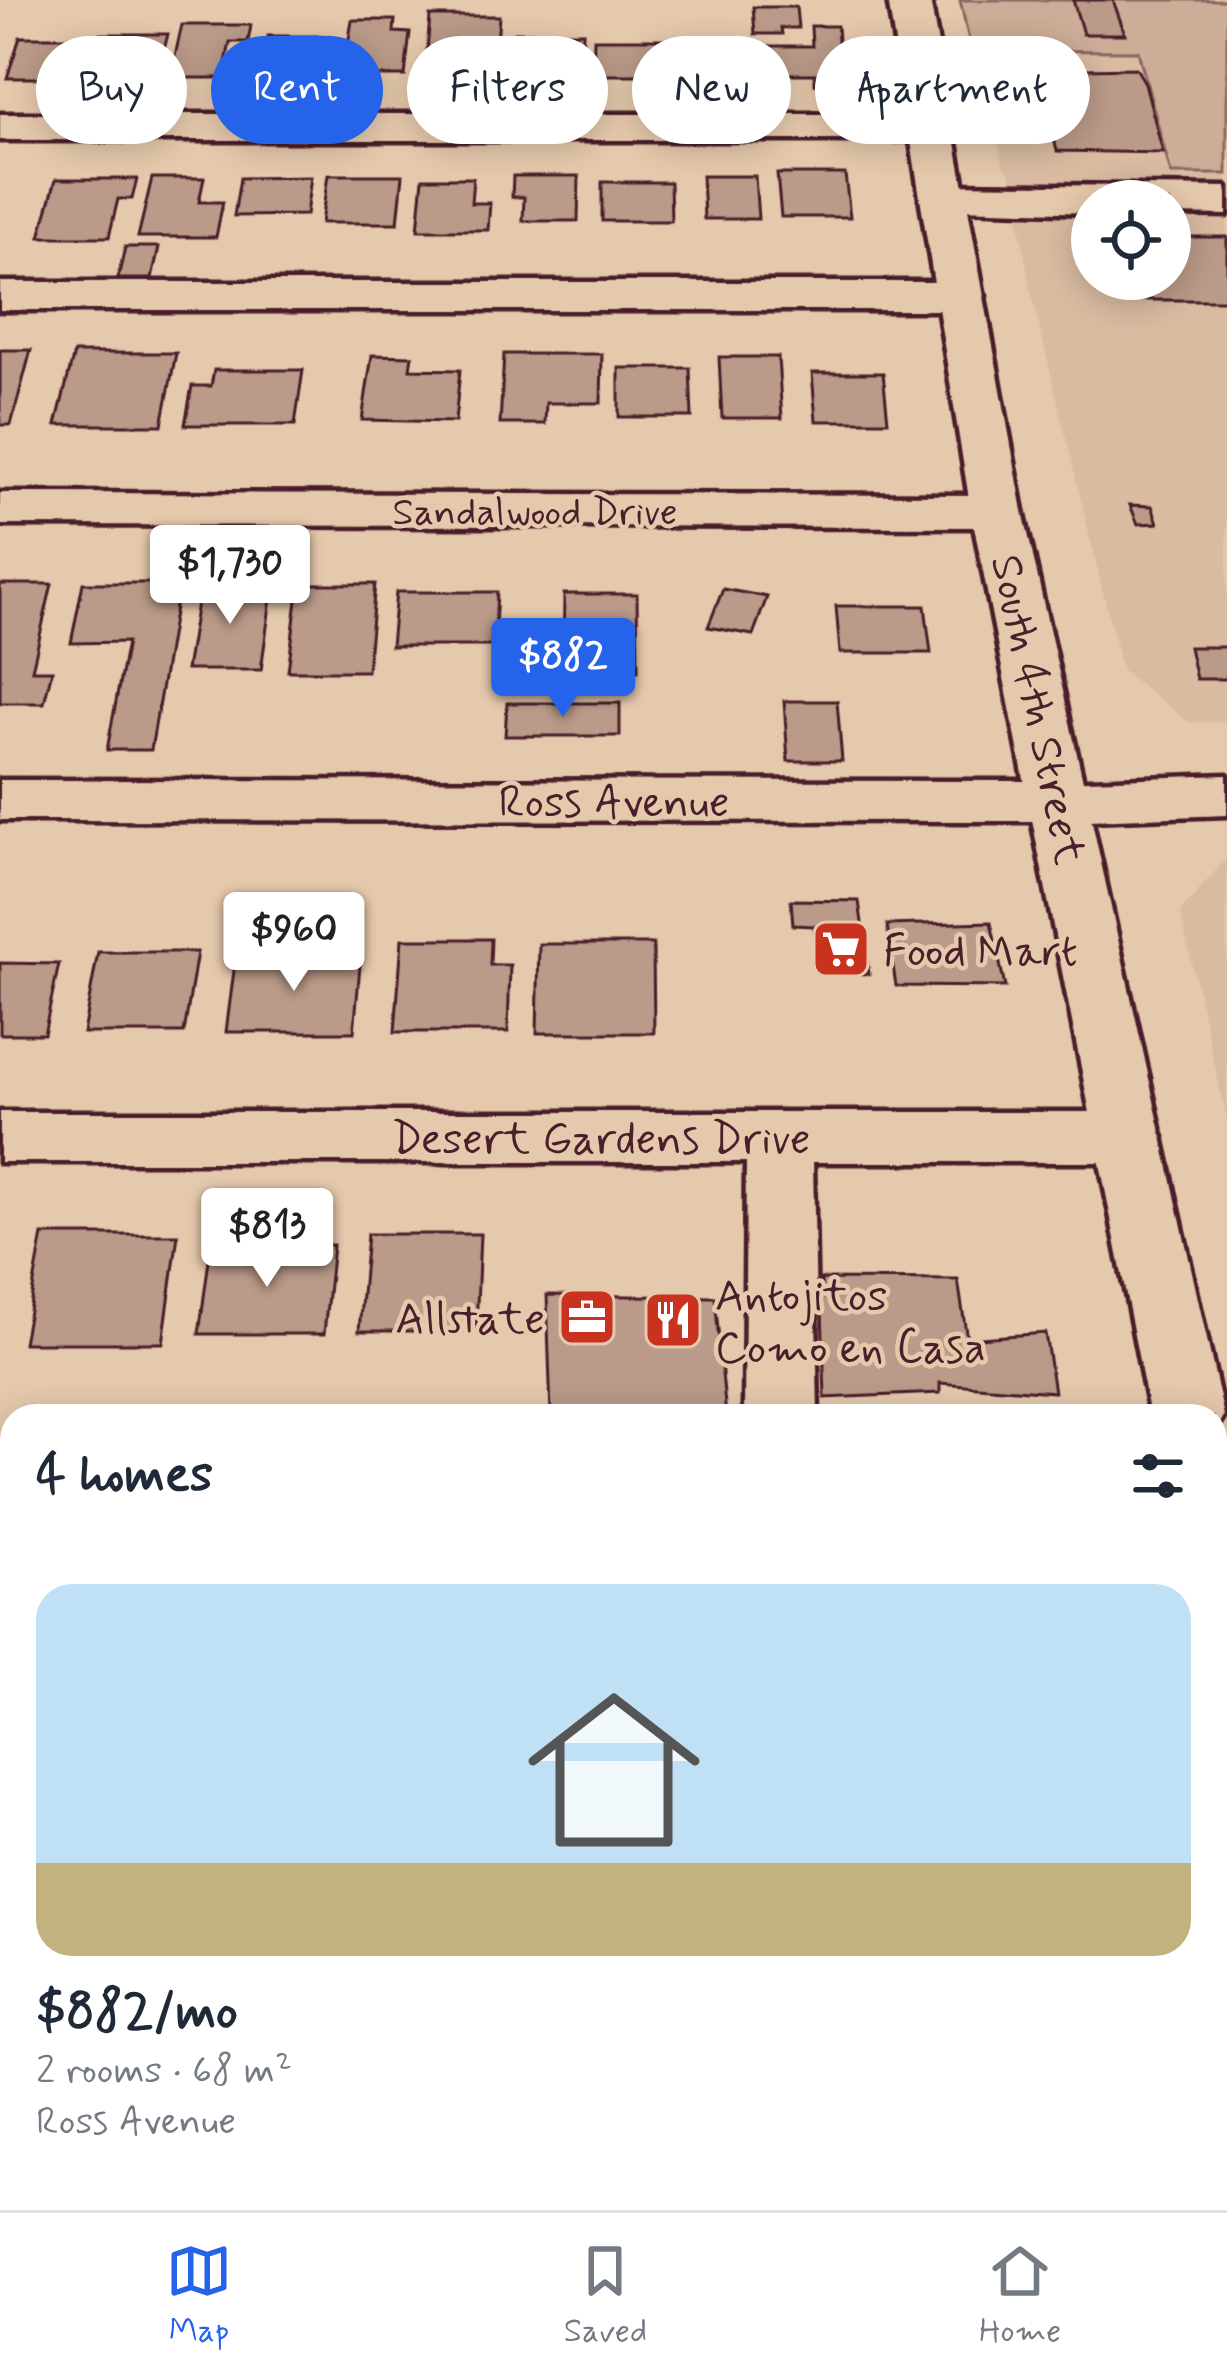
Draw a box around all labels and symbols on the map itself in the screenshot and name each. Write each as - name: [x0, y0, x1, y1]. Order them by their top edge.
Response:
- street label: Sandalwood Drive: [392, 488, 678, 539]
- pin: $1,730: [132, 525, 328, 627]
- street label: South 4th Street: [975, 550, 1098, 870]
- pin: $882: [492, 618, 634, 720]
- street label: Ross Avenue: [499, 774, 729, 833]
- pin: $960: [223, 892, 365, 994]
- supermarket icon: Food Mart: [810, 918, 872, 980]
- place label: Food Mart: [883, 923, 1078, 982]
- street label: Desert Gardens Drive: [391, 1111, 811, 1170]
- pin: $813: [196, 1188, 338, 1290]
- place label: Antojitos Como en Casa: [715, 1268, 986, 1379]
- office icon: Allstate: [556, 1286, 618, 1348]
- restaurant icon: Antojitos Como en Casa: [642, 1289, 704, 1351]
- place label: Allstate: [395, 1291, 545, 1350]

